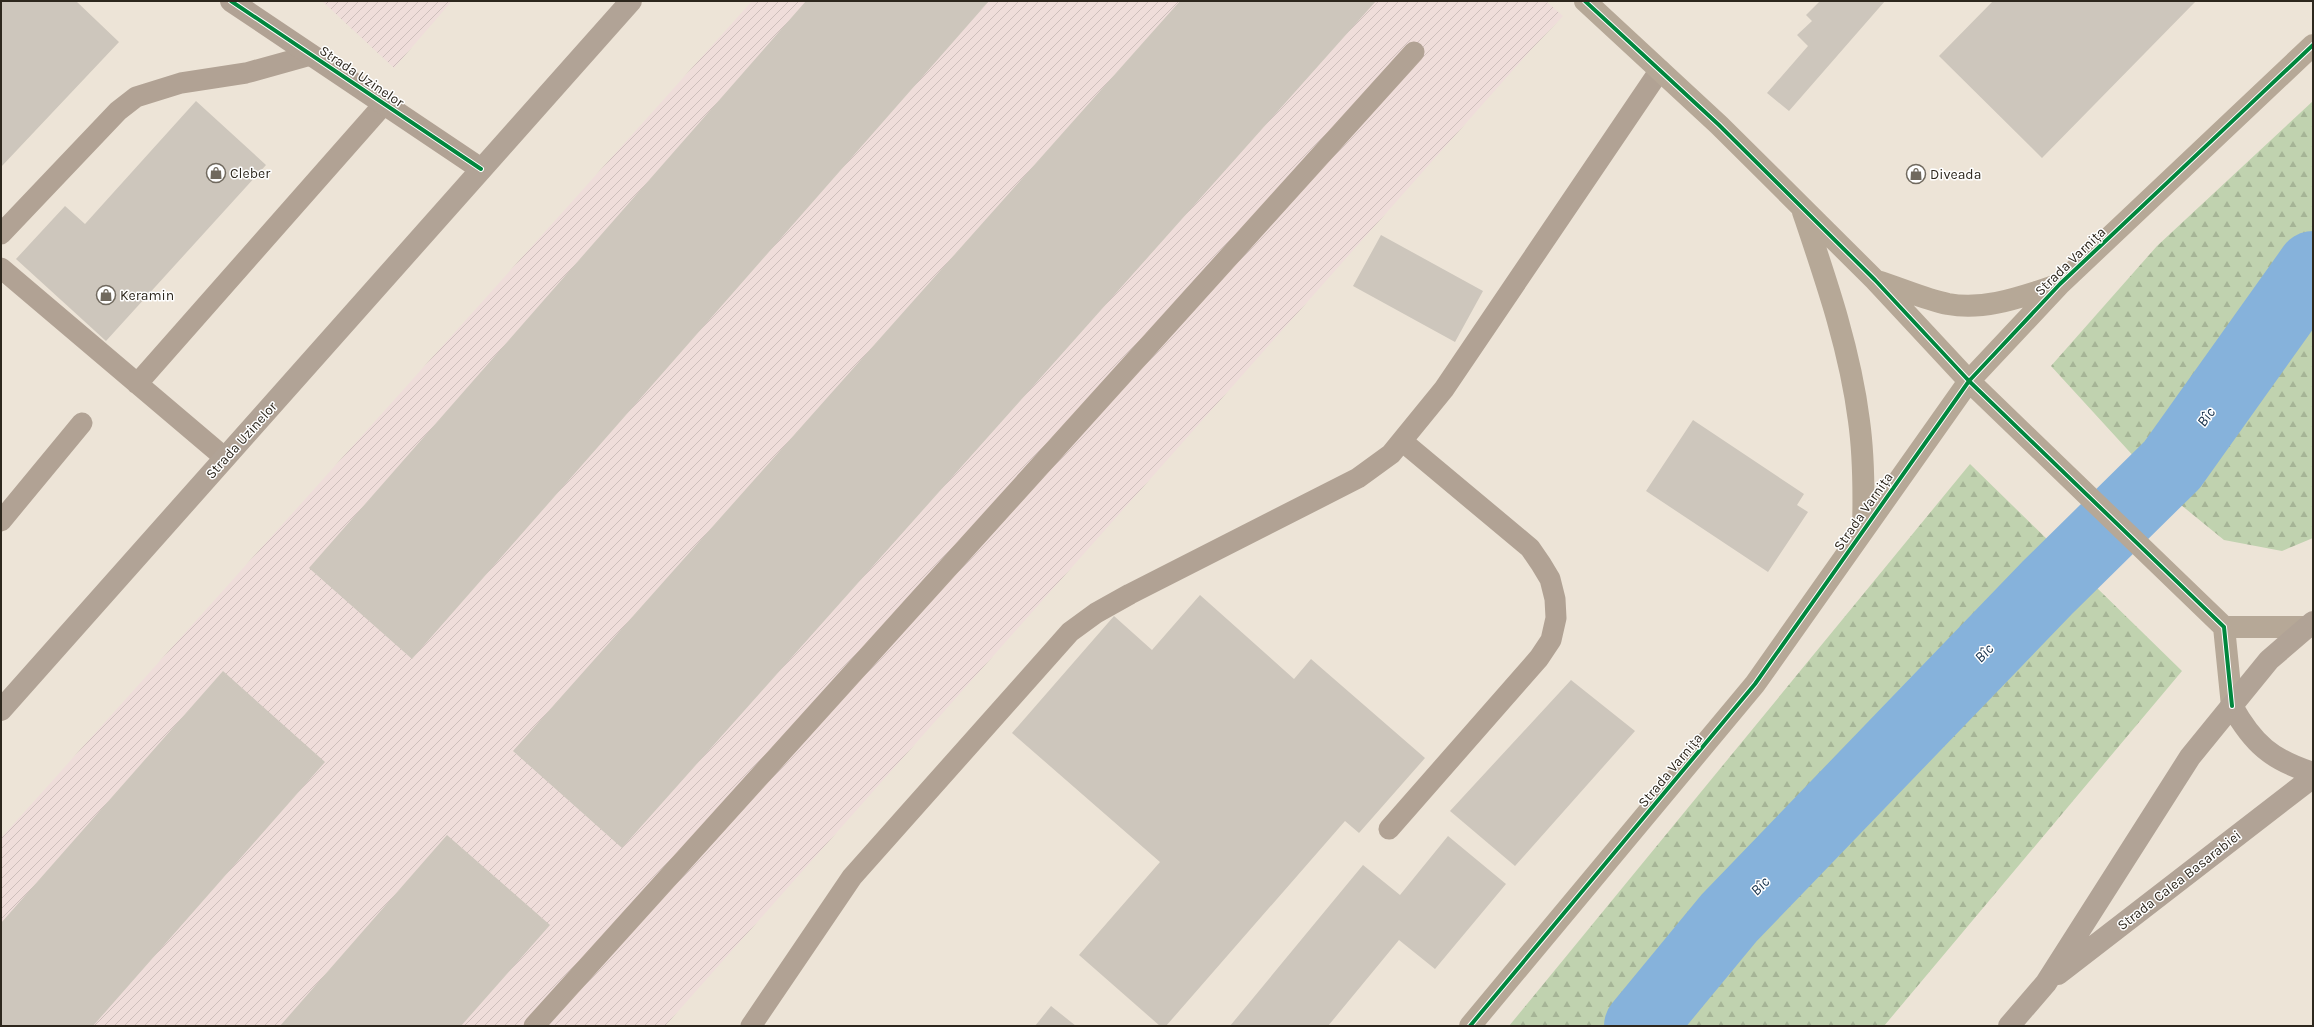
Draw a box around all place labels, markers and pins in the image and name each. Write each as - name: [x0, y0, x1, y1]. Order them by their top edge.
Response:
- shop icon: Cleber: [205, 162, 227, 184]
- shop icon: Diveada: [1905, 163, 1927, 185]
- place label: Cleber: [230, 165, 271, 182]
- place label: Diveada: [1930, 166, 1981, 183]
- shop icon: Keramin: [95, 284, 117, 306]
- place label: Keramin: [120, 287, 174, 304]

